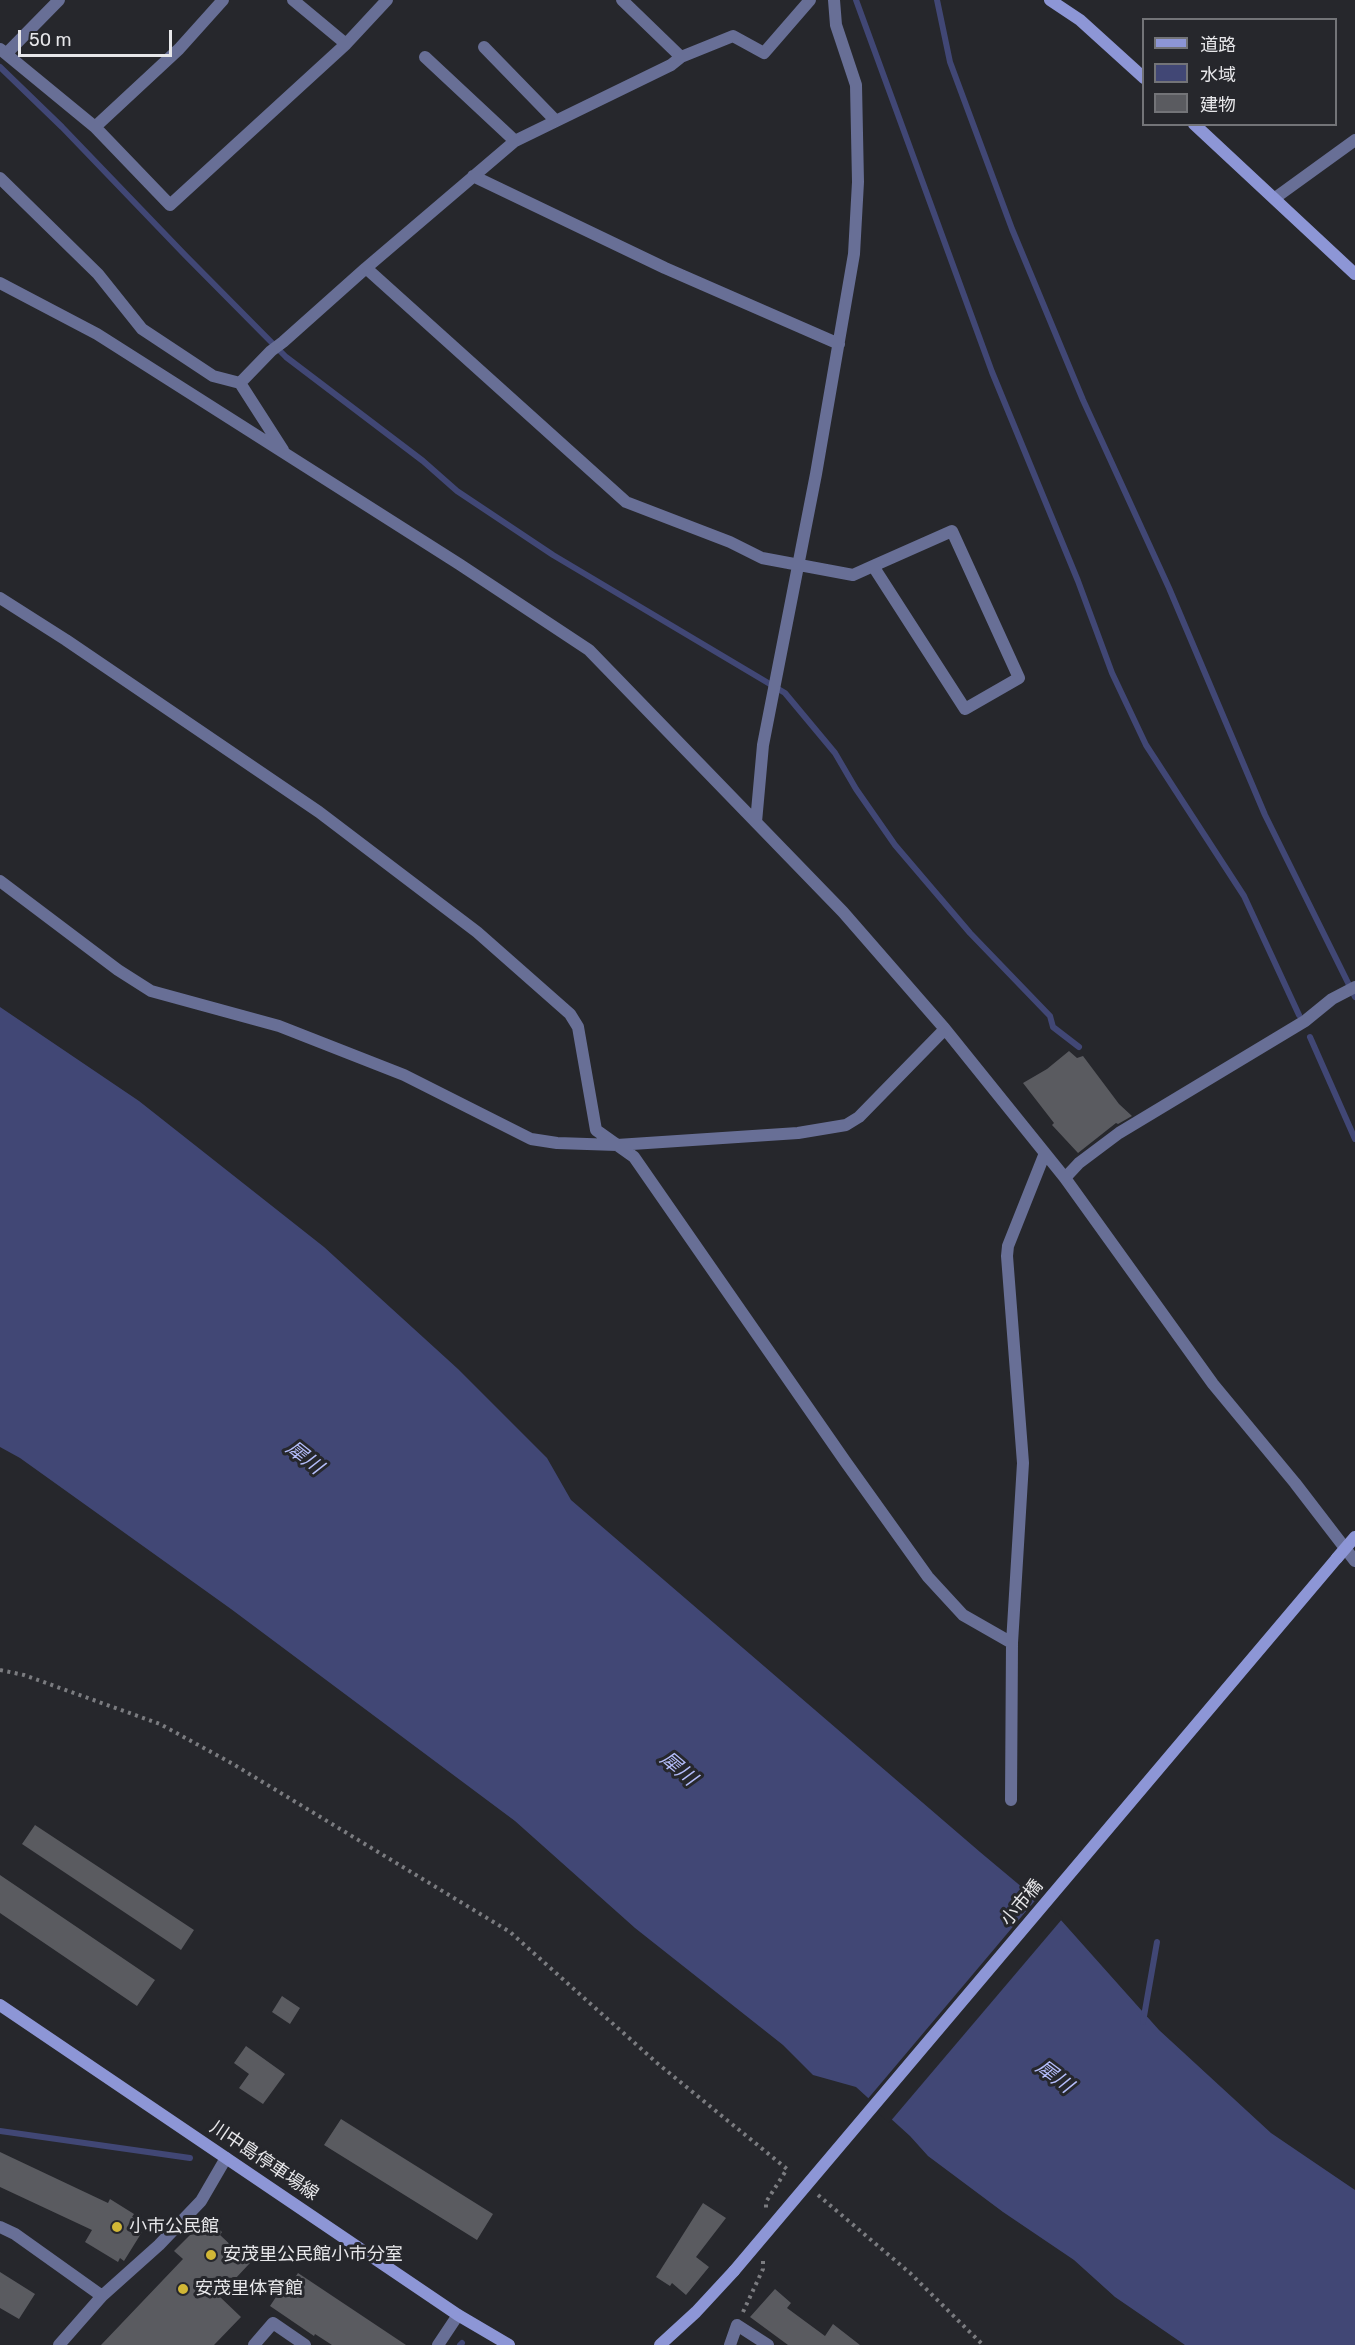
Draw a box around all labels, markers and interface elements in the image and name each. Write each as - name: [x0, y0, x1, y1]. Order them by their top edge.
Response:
- scale bar: [21, 18, 176, 56]
- legend: [1142, 18, 1337, 126]
- text: 50 m: [29, 29, 72, 51]
- text: 道路: [1200, 34, 1236, 56]
- text: 水域: [1200, 64, 1236, 86]
- text: 建物: [1200, 94, 1236, 116]
- water label: 犀川: [281, 1436, 327, 1480]
- water label: 犀川: [655, 1747, 701, 1791]
- street label: 小市橋: [996, 1875, 1048, 1931]
- water label: 犀川: [1031, 2055, 1077, 2099]
- street label: 川中島停車場線: [206, 2117, 322, 2205]
- place label: 小市公民館: [129, 2216, 219, 2238]
- marker: 小市公民館: [110, 2220, 124, 2234]
- place label: 安茂里公民館小市分室: [223, 2244, 403, 2266]
- marker: 安茂里公民館小市分室: [204, 2248, 218, 2262]
- place label: 安茂里体育館: [195, 2278, 303, 2300]
- marker: 安茂里体育館: [176, 2282, 190, 2296]

